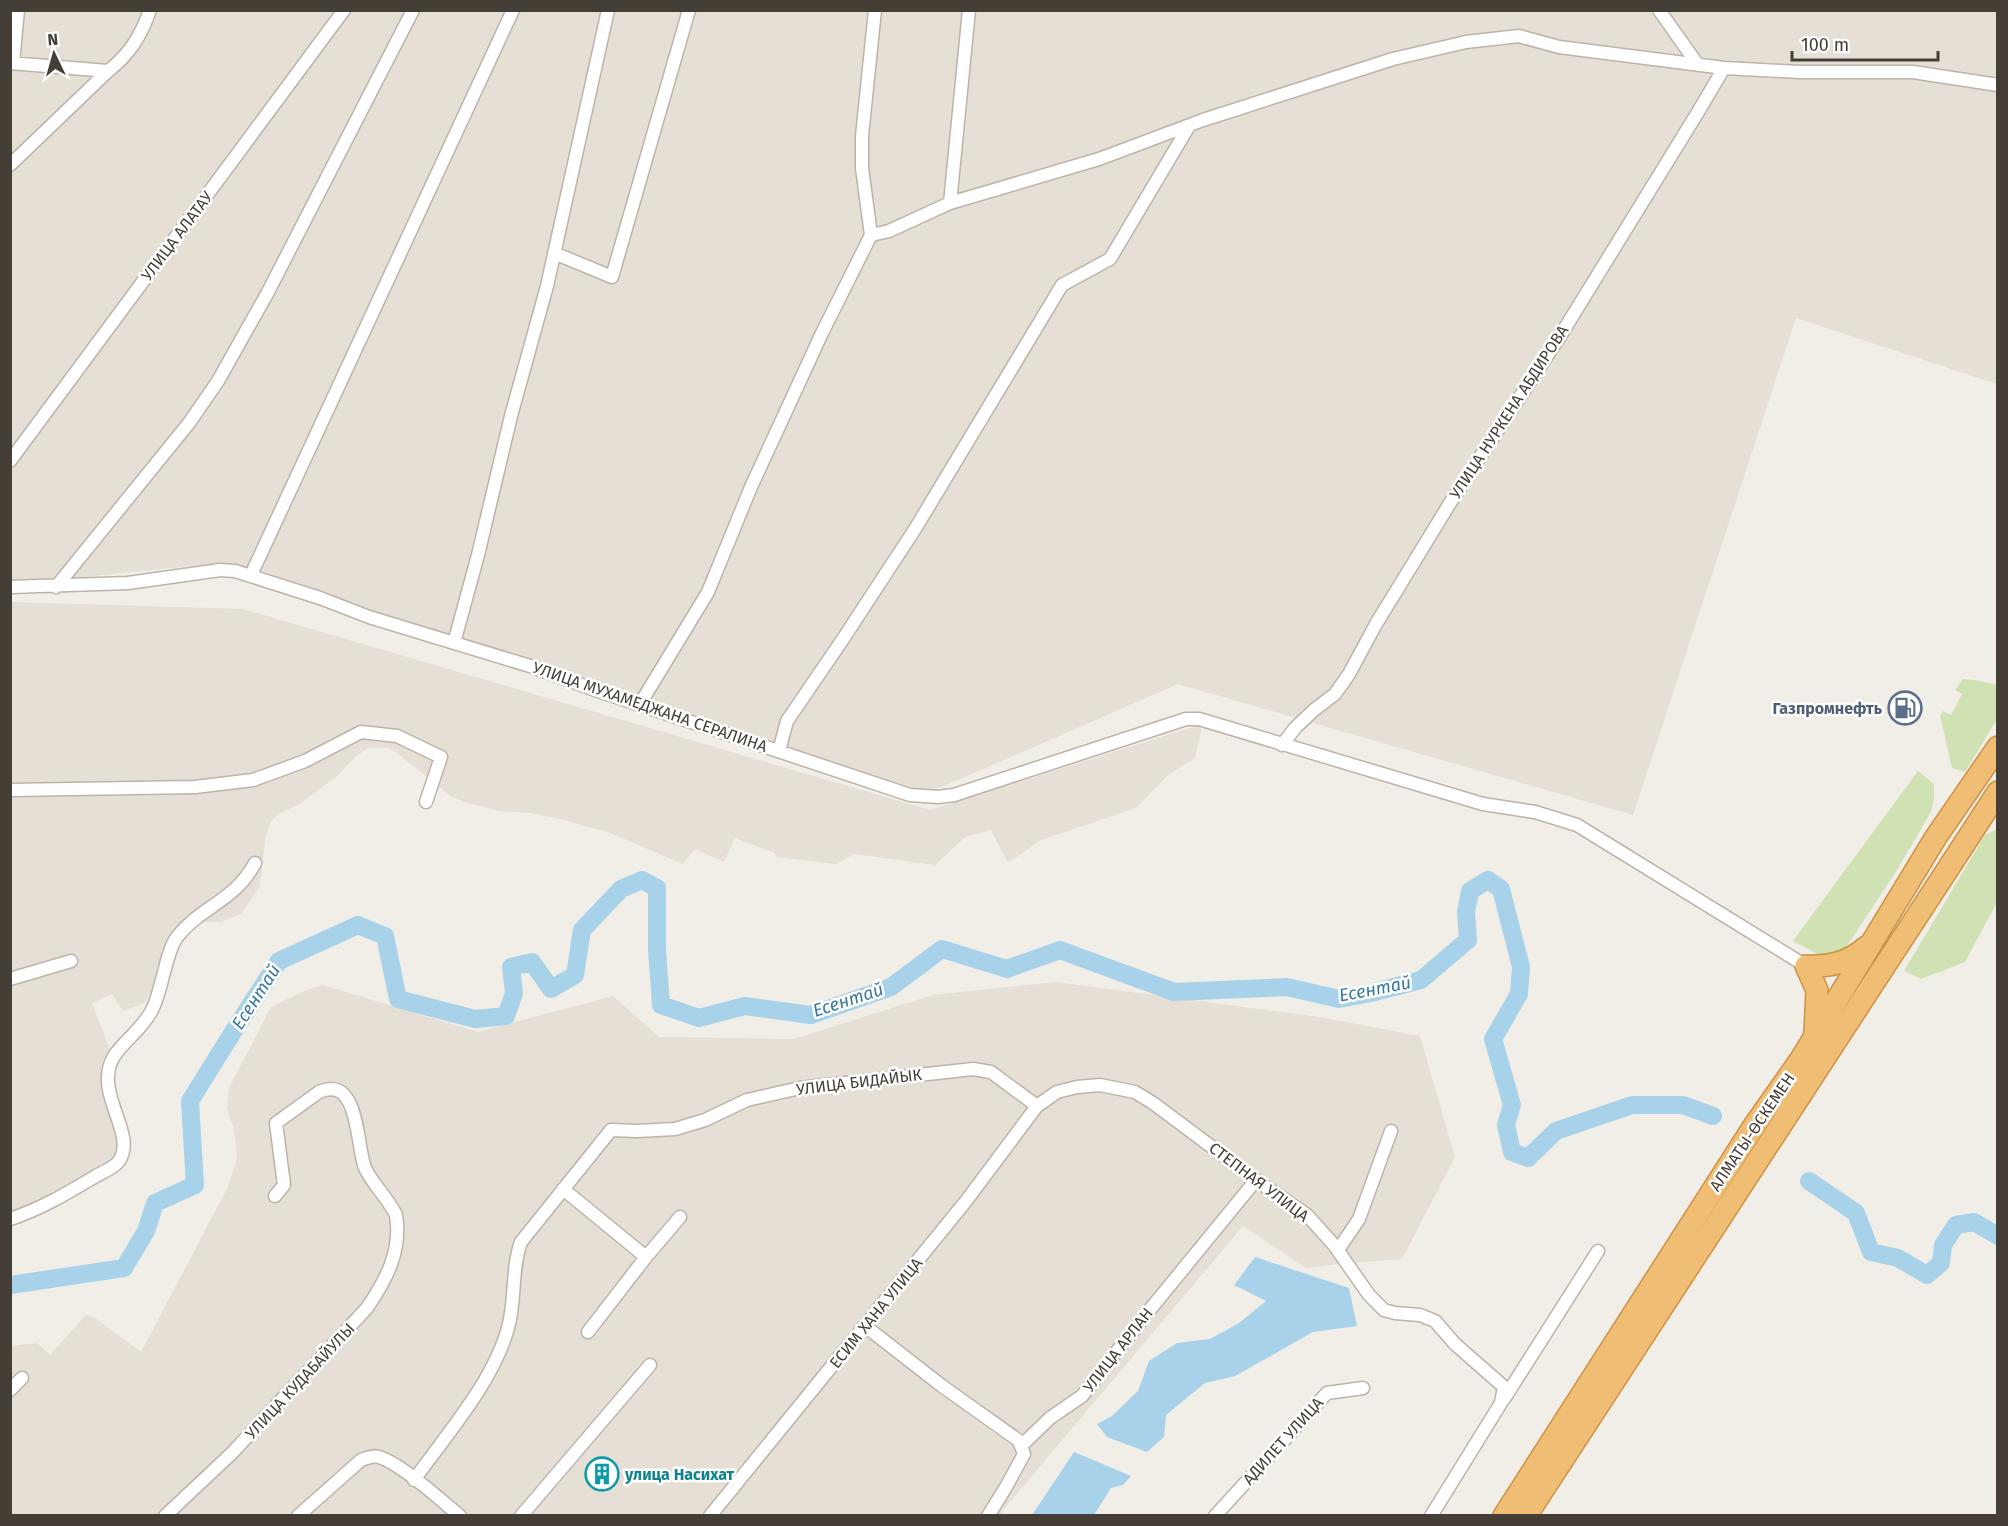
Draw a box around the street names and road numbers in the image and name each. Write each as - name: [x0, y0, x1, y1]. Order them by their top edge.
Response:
- street label: УЛИЦА АЛАТАУ: [137, 187, 217, 284]
- street label: УЛИЦА НУРКЕНА АБДИРОВА: [1446, 321, 1573, 502]
- street label: УЛИЦА МУХАМЕДЖАНА СЕРАЛИНА: [530, 658, 770, 756]
- street label: УЛИЦА БИДАЙЫК: [795, 1065, 923, 1099]
- street label: АЛМАТЫ-ӨСКЕМЕН: [1705, 1069, 1799, 1195]
- street label: СТЕПНАЯ УЛИЦА: [1205, 1138, 1313, 1226]
- street label: ЕСИМ ХАНА УЛИЦА: [826, 1253, 927, 1372]
- street label: УЛИЦА АРЛАН: [1079, 1304, 1157, 1396]
- street label: УЛИЦА КУДАБАЙУЛЫ: [241, 1319, 359, 1443]
- street label: АДИЛЕТ УЛИЦА: [1239, 1393, 1328, 1489]

